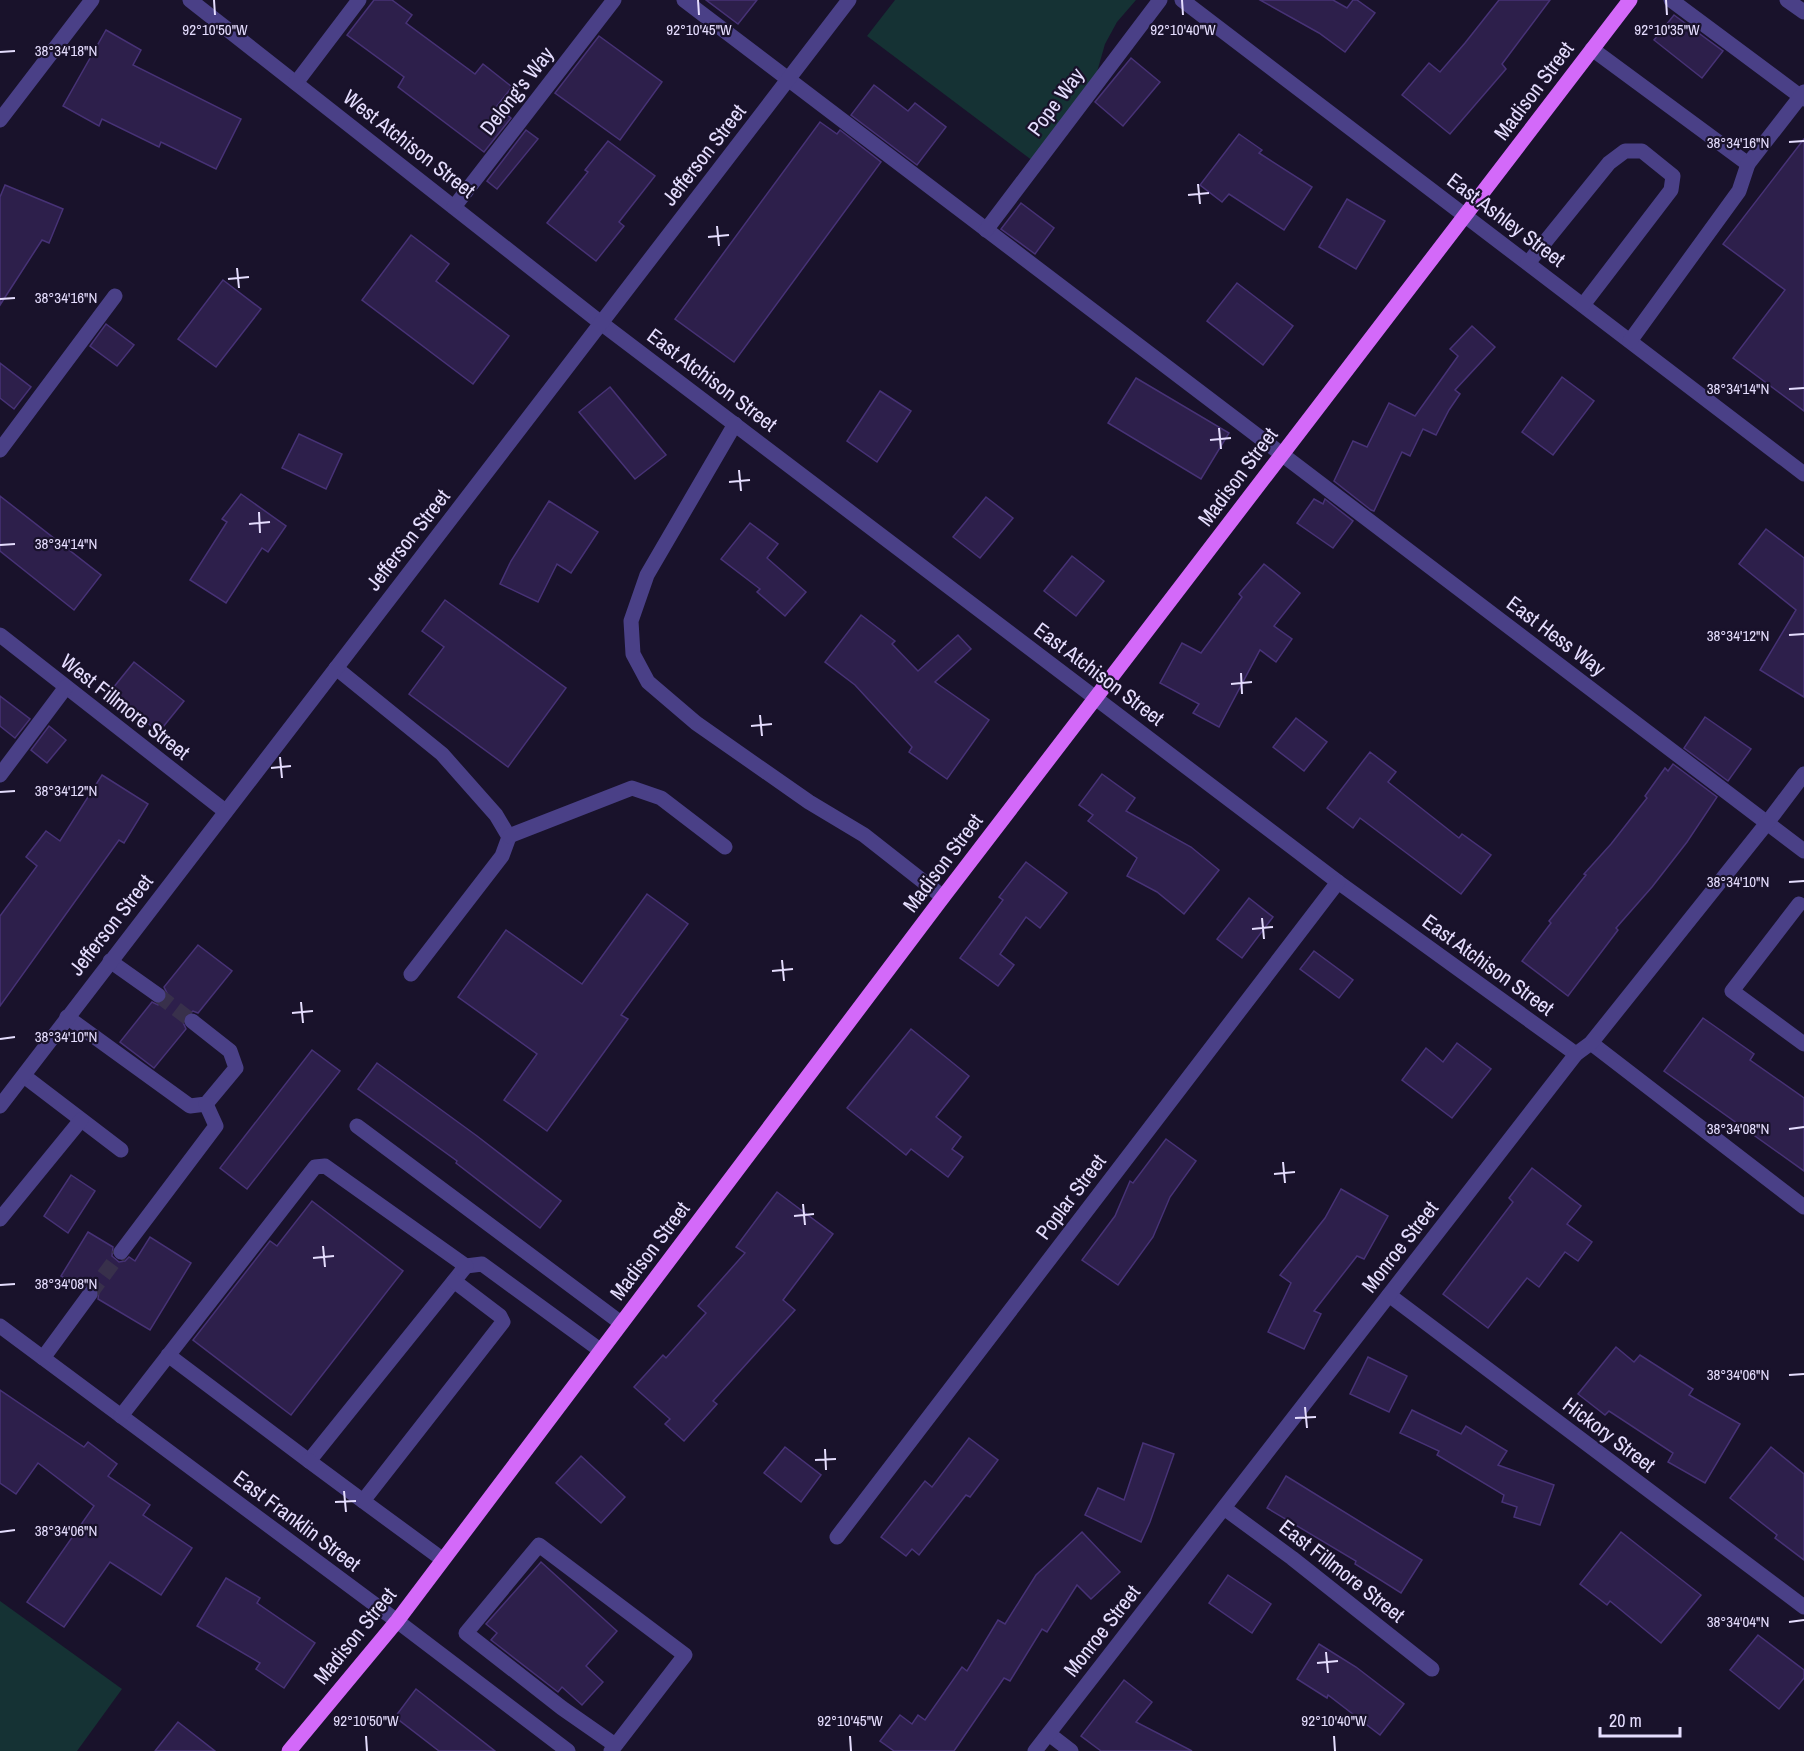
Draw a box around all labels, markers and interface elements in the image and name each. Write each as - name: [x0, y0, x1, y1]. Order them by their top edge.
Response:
- text: 92°10'50"W: [182, 19, 248, 40]
- text: 92°10'45"W: [666, 19, 732, 40]
- text: 92°10'40"W: [1150, 19, 1216, 40]
- text: 92°10'35"W: [1634, 19, 1700, 40]
- street label: Madison Street: [1487, 35, 1580, 146]
- text: 38°34'18"N: [35, 40, 97, 61]
- street label: Delong's Way: [473, 40, 561, 141]
- street label: Pope Way: [1020, 61, 1091, 142]
- street label: West Atchison Street: [337, 83, 482, 205]
- street label: Jefferson Street: [655, 98, 752, 211]
- text: 38°34'16"N: [1707, 132, 1769, 153]
- street label: East Ashley Street: [1441, 166, 1571, 274]
- text: 38°34'16"N: [35, 287, 97, 308]
- street label: East Atchison Street: [641, 321, 784, 438]
- text: 38°34'14"N: [1707, 378, 1769, 399]
- street label: Madison Street: [1191, 421, 1284, 532]
- street label: Jefferson Street: [359, 483, 456, 596]
- text: 38°34'14"N: [35, 533, 97, 554]
- street label: East Hess Way: [1501, 589, 1612, 683]
- street label: East Atchison Street: [1028, 615, 1171, 732]
- text: 38°34'12"N: [1707, 625, 1769, 646]
- street label: West Fillmore Street: [55, 647, 196, 766]
- text: 38°34'12"N: [35, 780, 97, 801]
- street label: Madison Street: [896, 807, 989, 918]
- street label: Jefferson Street: [62, 868, 159, 981]
- text: 38°34'10"N: [1707, 871, 1769, 892]
- street label: East Atchison Street: [1417, 907, 1560, 1022]
- text: 38°34'10"N: [35, 1026, 97, 1047]
- text: 38°34'08"N: [1707, 1118, 1769, 1139]
- street label: Poplar Street: [1029, 1148, 1113, 1246]
- street label: Madison Street: [603, 1195, 696, 1306]
- street label: Monroe Street: [1355, 1195, 1445, 1299]
- text: 38°34'08"N: [35, 1273, 97, 1294]
- text: 38°34'06"N: [1707, 1364, 1769, 1385]
- street label: Hickory Street: [1557, 1390, 1662, 1479]
- street label: East Franklin Street: [228, 1463, 367, 1578]
- street label: East Fillmore Street: [1273, 1512, 1411, 1629]
- text: 38°34'06"N: [35, 1520, 97, 1541]
- street label: Monroe Street: [1057, 1579, 1147, 1683]
- street label: Madison Street: [307, 1581, 403, 1690]
- text: 38°34'04"N: [1707, 1611, 1769, 1632]
- scale bar: [1600, 1700, 1680, 1738]
- text: 20 m: [1609, 1708, 1642, 1733]
- text: 92°10'50"W: [333, 1710, 399, 1731]
- text: 92°10'45"W: [817, 1710, 883, 1731]
- text: 92°10'40"W: [1301, 1710, 1367, 1731]

